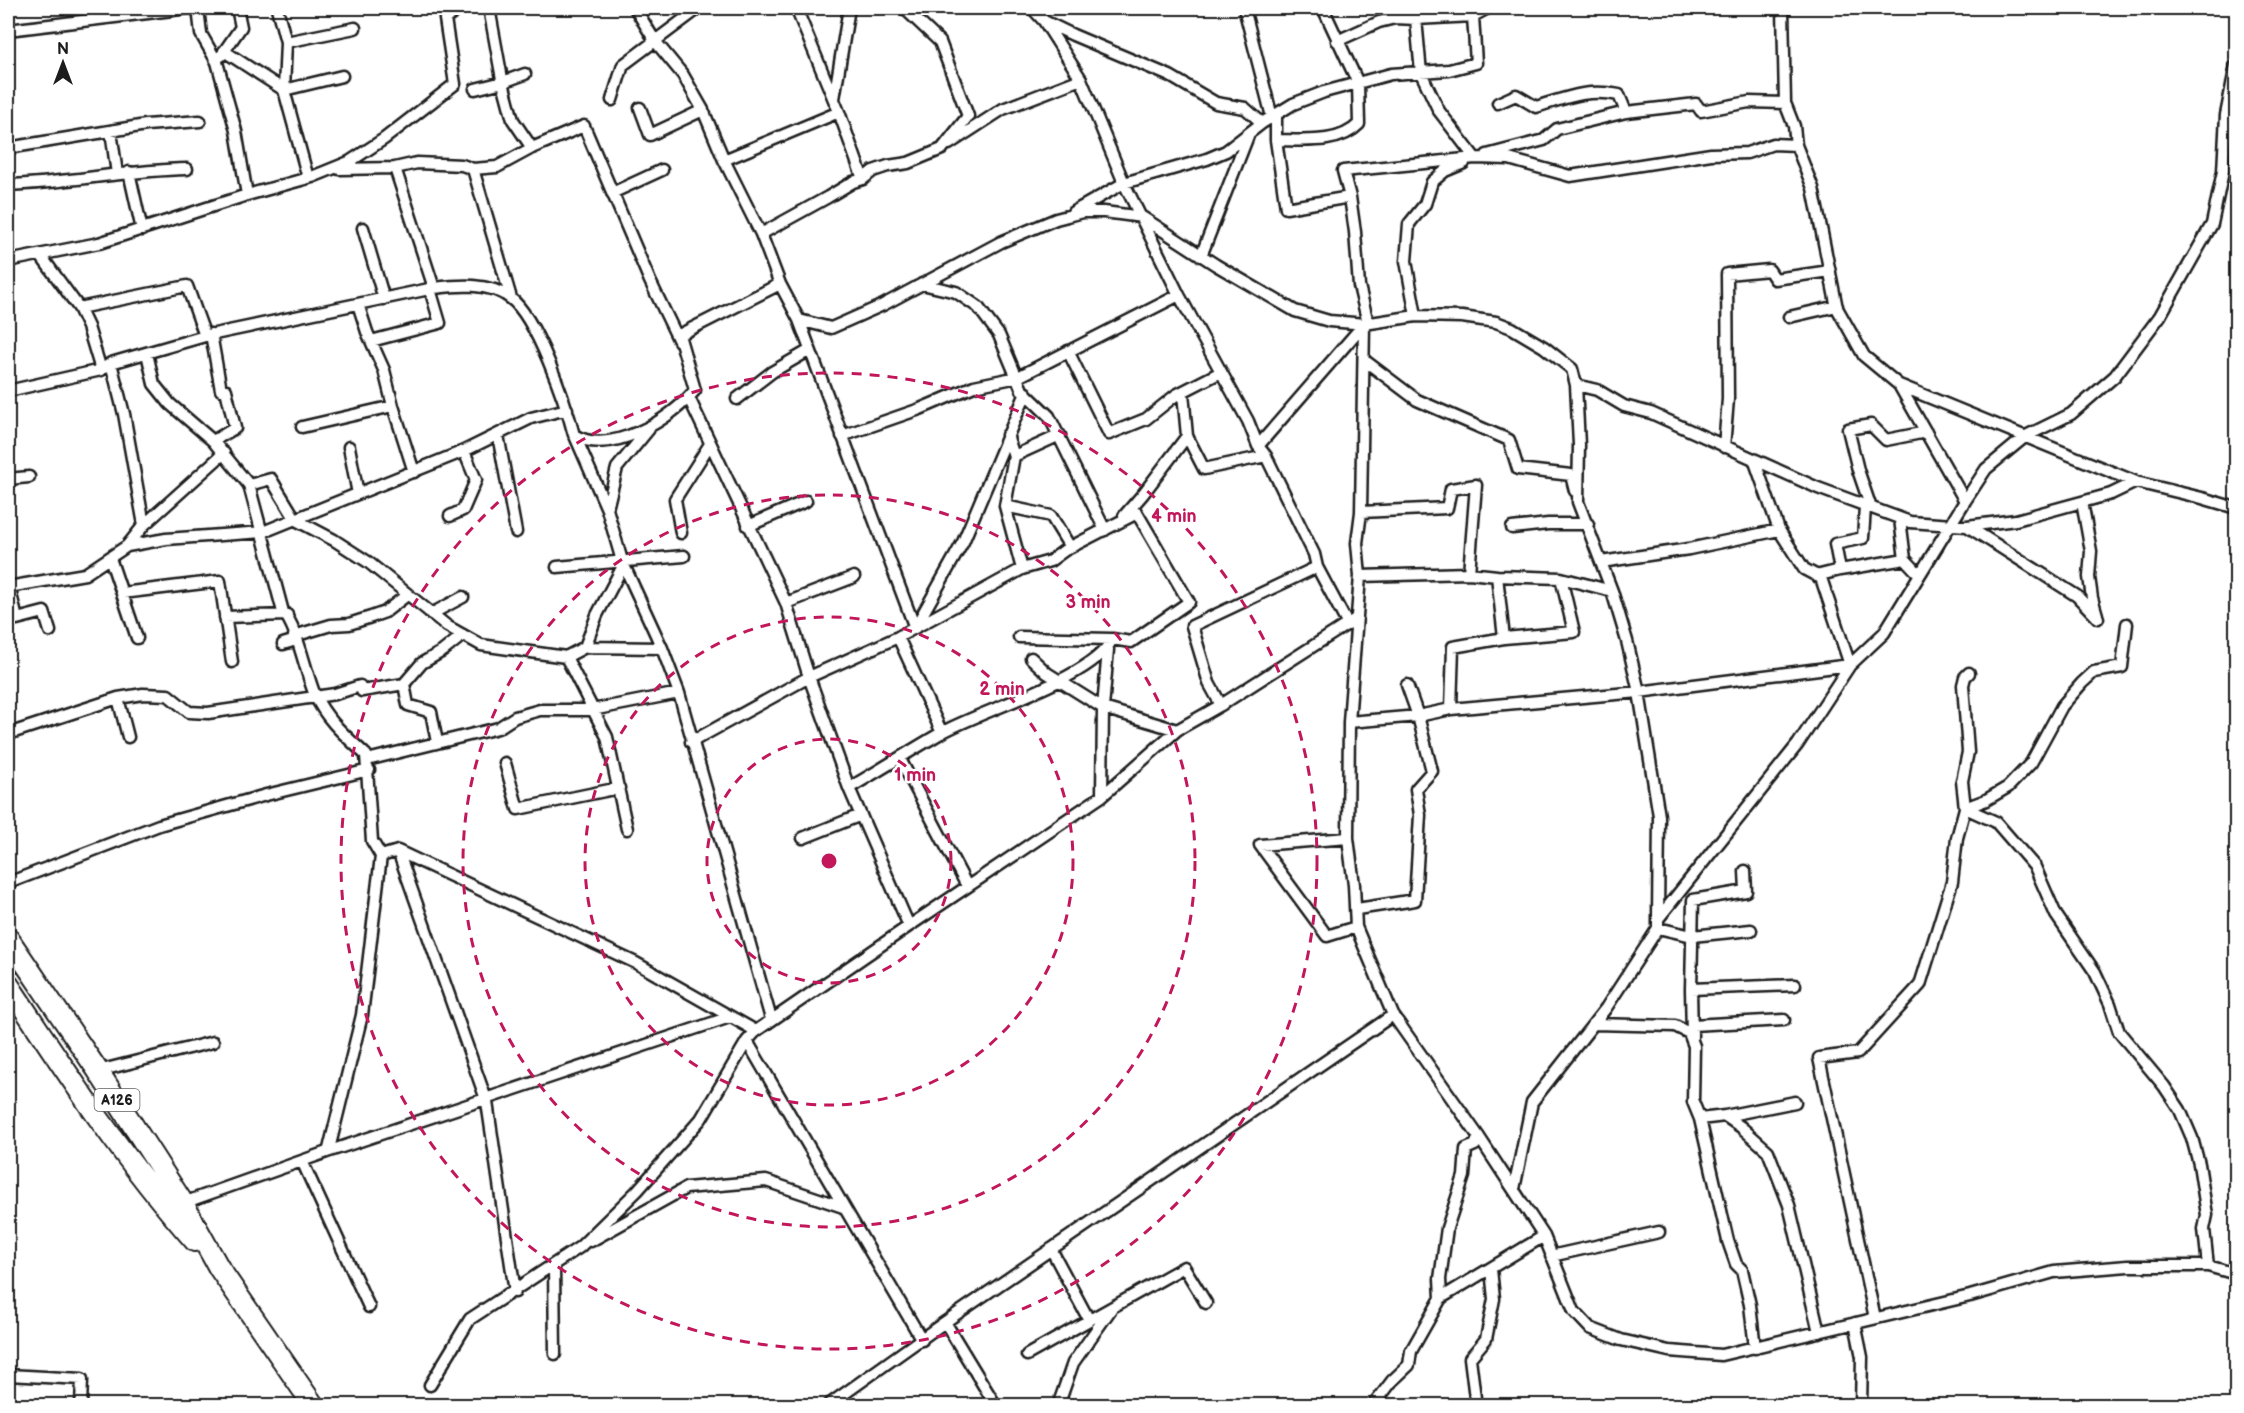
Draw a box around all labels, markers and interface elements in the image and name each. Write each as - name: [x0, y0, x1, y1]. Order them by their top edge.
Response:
- north arrow: [33, 33, 93, 93]
- text: N: [57, 40, 69, 59]
- text: 4 min: [1151, 506, 1197, 527]
- text: 3 min: [1065, 592, 1111, 613]
- text: 2 min: [979, 679, 1025, 700]
- text: 1 min: [894, 765, 936, 786]
- centre of rings: [819, 851, 839, 871]
- road number: A126: [94, 1089, 140, 1111]

